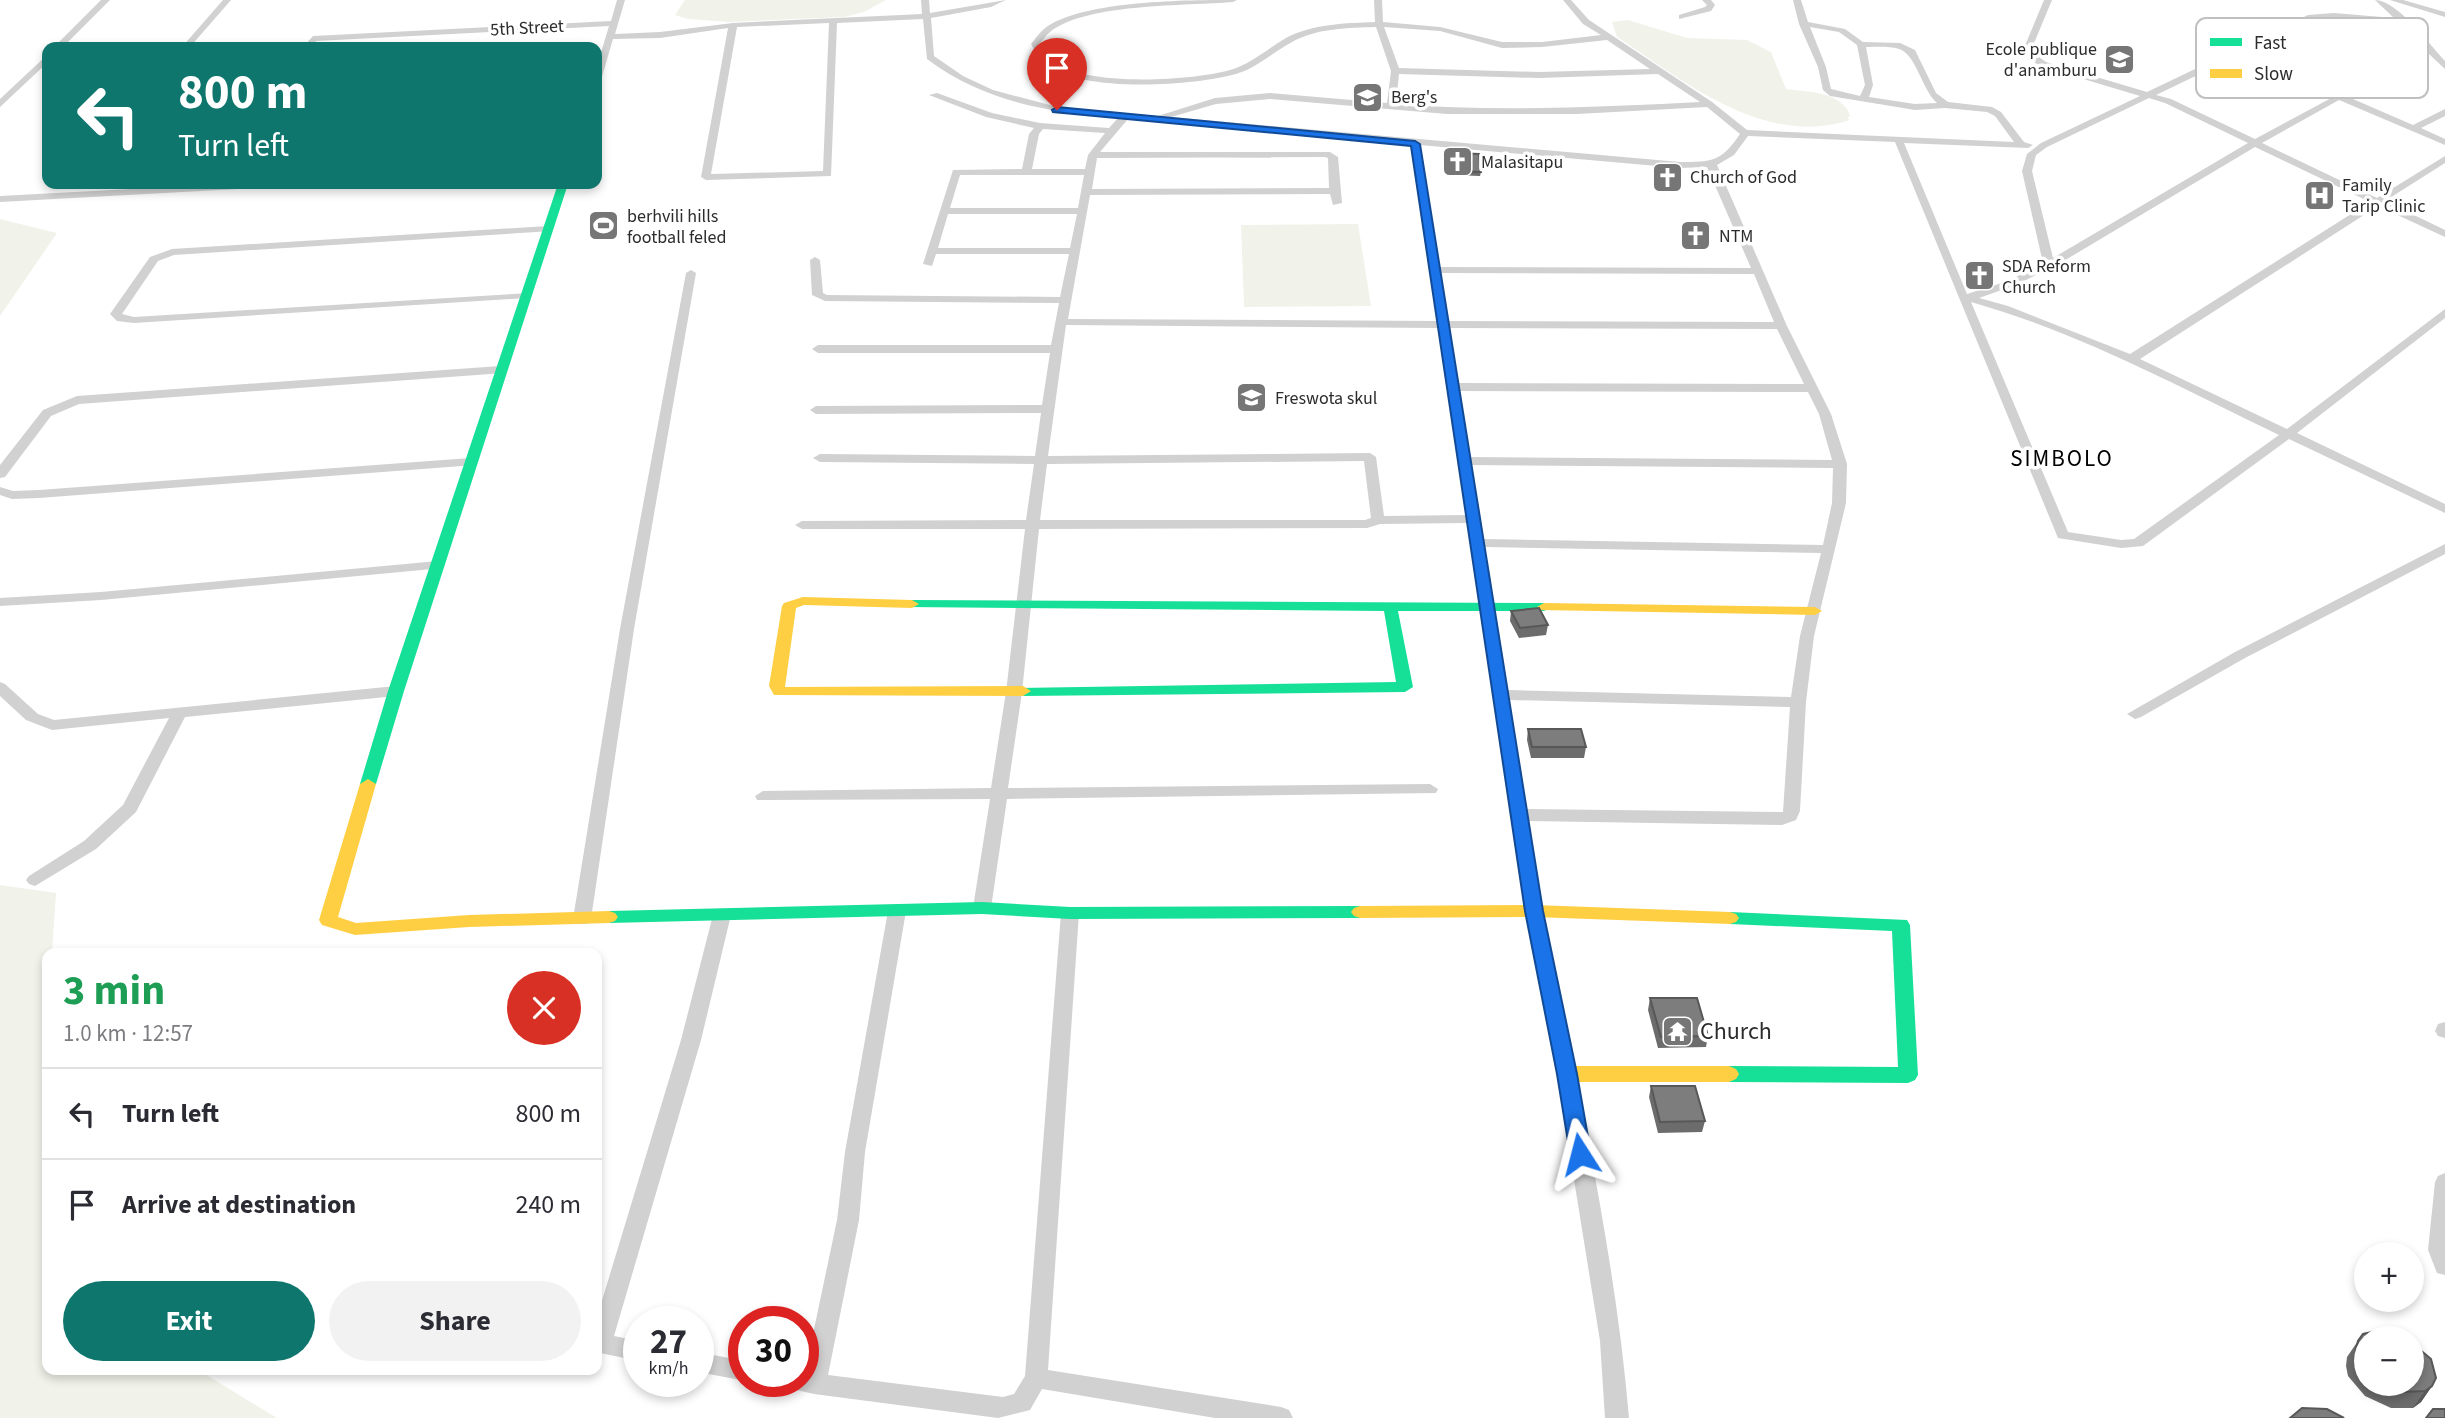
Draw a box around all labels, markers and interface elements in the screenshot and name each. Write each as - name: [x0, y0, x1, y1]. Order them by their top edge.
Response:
- street label: 5th Street: [490, 14, 564, 42]
- legend: [2196, 18, 2428, 98]
- text: Fast: [2254, 30, 2287, 57]
- place label: Ecole publique d'anamburu: [1986, 37, 2097, 83]
- pin: [1027, 38, 1087, 110]
- school or university icon: Ecole publique d'anamburu: [2103, 42, 2137, 76]
- icon: arrive: [1038, 49, 1076, 87]
- text: 800 m: [178, 58, 307, 128]
- text: Slow: [2254, 61, 2293, 88]
- icon: left: [63, 70, 154, 161]
- school or university icon: Berg's: [1351, 80, 1385, 114]
- place label: Berg's: [1391, 85, 1437, 110]
- text: Turn left: [178, 123, 289, 169]
- church icon: Malasitapu: [1441, 145, 1475, 179]
- place label: Malasitapu: [1481, 150, 1563, 175]
- church icon: Church of God: [1650, 160, 1684, 194]
- place label: Church of God: [1690, 165, 1797, 190]
- place label: Family Tarip Clinic: [2342, 173, 2425, 219]
- hospital icon: Family Tarip Clinic: [2302, 178, 2336, 212]
- place label: berhvili hills football feled: [627, 204, 726, 250]
- sports icon: berhvili hills football feled: [587, 209, 621, 243]
- church icon: NTM: [1679, 219, 1713, 253]
- place label: NTM: [1719, 224, 1753, 249]
- place label: SDA Reform Church: [2002, 254, 2091, 300]
- church icon: SDA Reform Church: [1962, 259, 1996, 293]
- school or university icon: Freswota skul: [1235, 381, 1269, 415]
- place label: Freswota skul: [1275, 386, 1377, 411]
- district label: SIMBOLO: [2010, 442, 2114, 475]
- text: 3 min: [63, 961, 165, 1021]
- button: close: [507, 971, 581, 1045]
- temple icon: Church: [1660, 1014, 1694, 1048]
- place label: Church: [1700, 1014, 1772, 1049]
- text: 1.0 km · 12:57: [63, 1017, 193, 1050]
- icon: left: [63, 1095, 101, 1133]
- text: Turn left: [122, 1095, 219, 1132]
- text: 800 m: [515, 1095, 581, 1132]
- position arrow: [1543, 1117, 1617, 1191]
- icon: arrive: [63, 1186, 101, 1224]
- text: Arrive at destination: [122, 1186, 356, 1223]
- text: 240 m: [515, 1186, 581, 1223]
- map controls: [2354, 1242, 2424, 1396]
- button: +: [2354, 1242, 2424, 1312]
- button: Exit: [63, 1281, 315, 1361]
- button: Share: [329, 1281, 581, 1361]
- speed limit sign: 30: [728, 1306, 819, 1397]
- text: 27: [650, 1317, 687, 1367]
- button: −: [2354, 1326, 2424, 1396]
- text: km/h: [649, 1356, 688, 1381]

